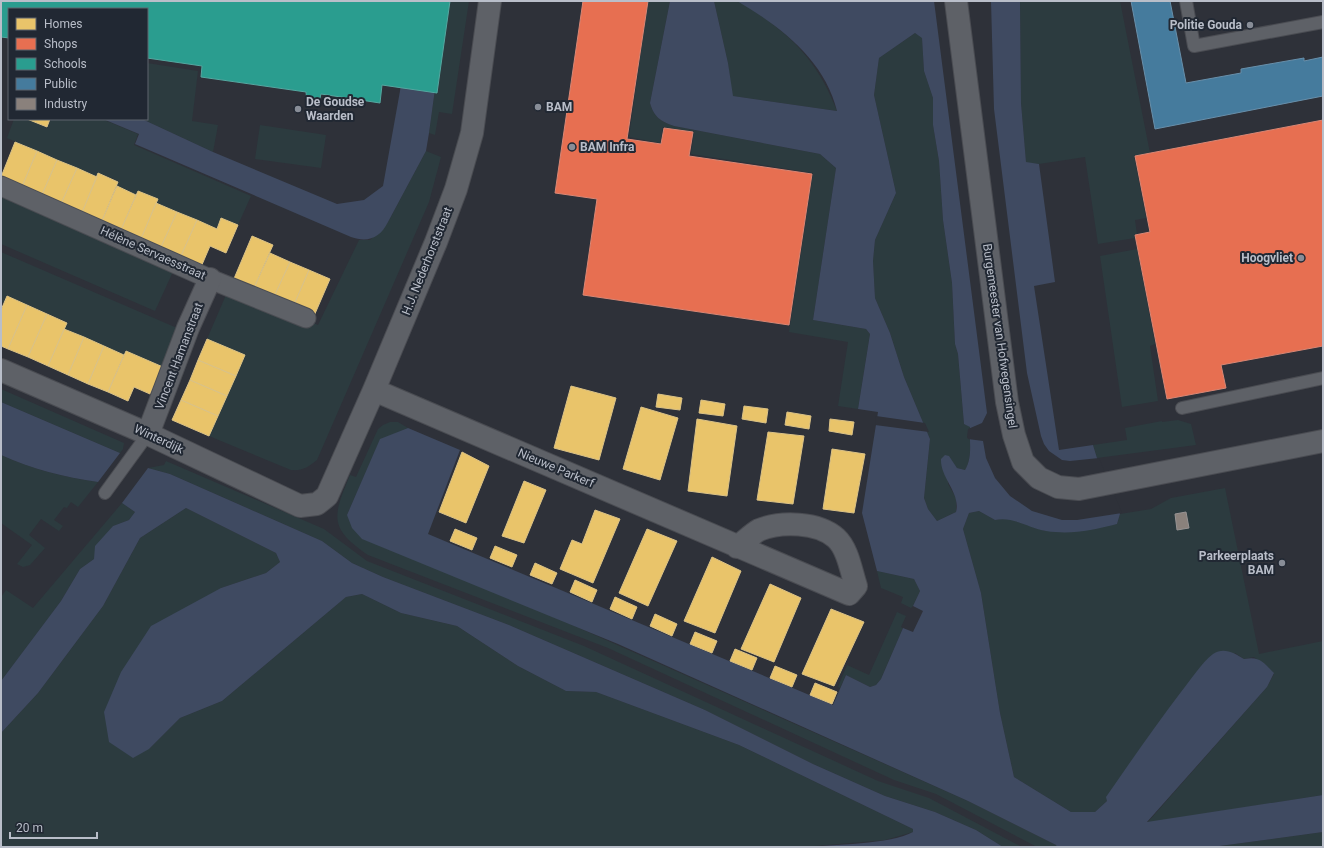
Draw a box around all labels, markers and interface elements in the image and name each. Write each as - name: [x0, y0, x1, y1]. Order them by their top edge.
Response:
- legend: [8, 8, 148, 120]
- text: Homes: [44, 17, 82, 31]
- place label: Politie Gouda: [1170, 18, 1243, 32]
- marker: Politie Gouda: [1245, 20, 1255, 30]
- text: Shops: [44, 37, 78, 51]
- text: Schools: [44, 57, 87, 71]
- text: Public: [44, 77, 77, 91]
- place label: De Goudse Waarden: [306, 95, 365, 123]
- text: Industry: [44, 97, 88, 111]
- place label: BAM: [546, 100, 572, 114]
- marker: BAM: [533, 102, 543, 112]
- marker: De Goudse Waarden: [293, 104, 303, 114]
- place label: BAM Infra: [580, 140, 635, 154]
- marker: BAM Infra: [567, 142, 577, 152]
- street label: H.J. Nederhorststraat: [399, 205, 455, 317]
- street label: Hélène Servaesstraat: [98, 224, 208, 283]
- street label: Burgemeester van Hofwegensingel: [980, 243, 1020, 429]
- place label: Hoogvliet: [1241, 251, 1293, 265]
- marker: Hoogvliet: [1296, 253, 1306, 263]
- street label: Vincent Hamanstraat: [152, 301, 206, 411]
- street label: Winterdijk: [132, 421, 187, 457]
- street label: Nieuwe Parkerf: [516, 446, 597, 491]
- place label: Parkeerplaats BAM: [1199, 549, 1274, 577]
- marker: Parkeerplaats BAM: [1277, 558, 1287, 568]
- scale bar: [10, 814, 97, 840]
- text: 20 m: [16, 821, 43, 835]

